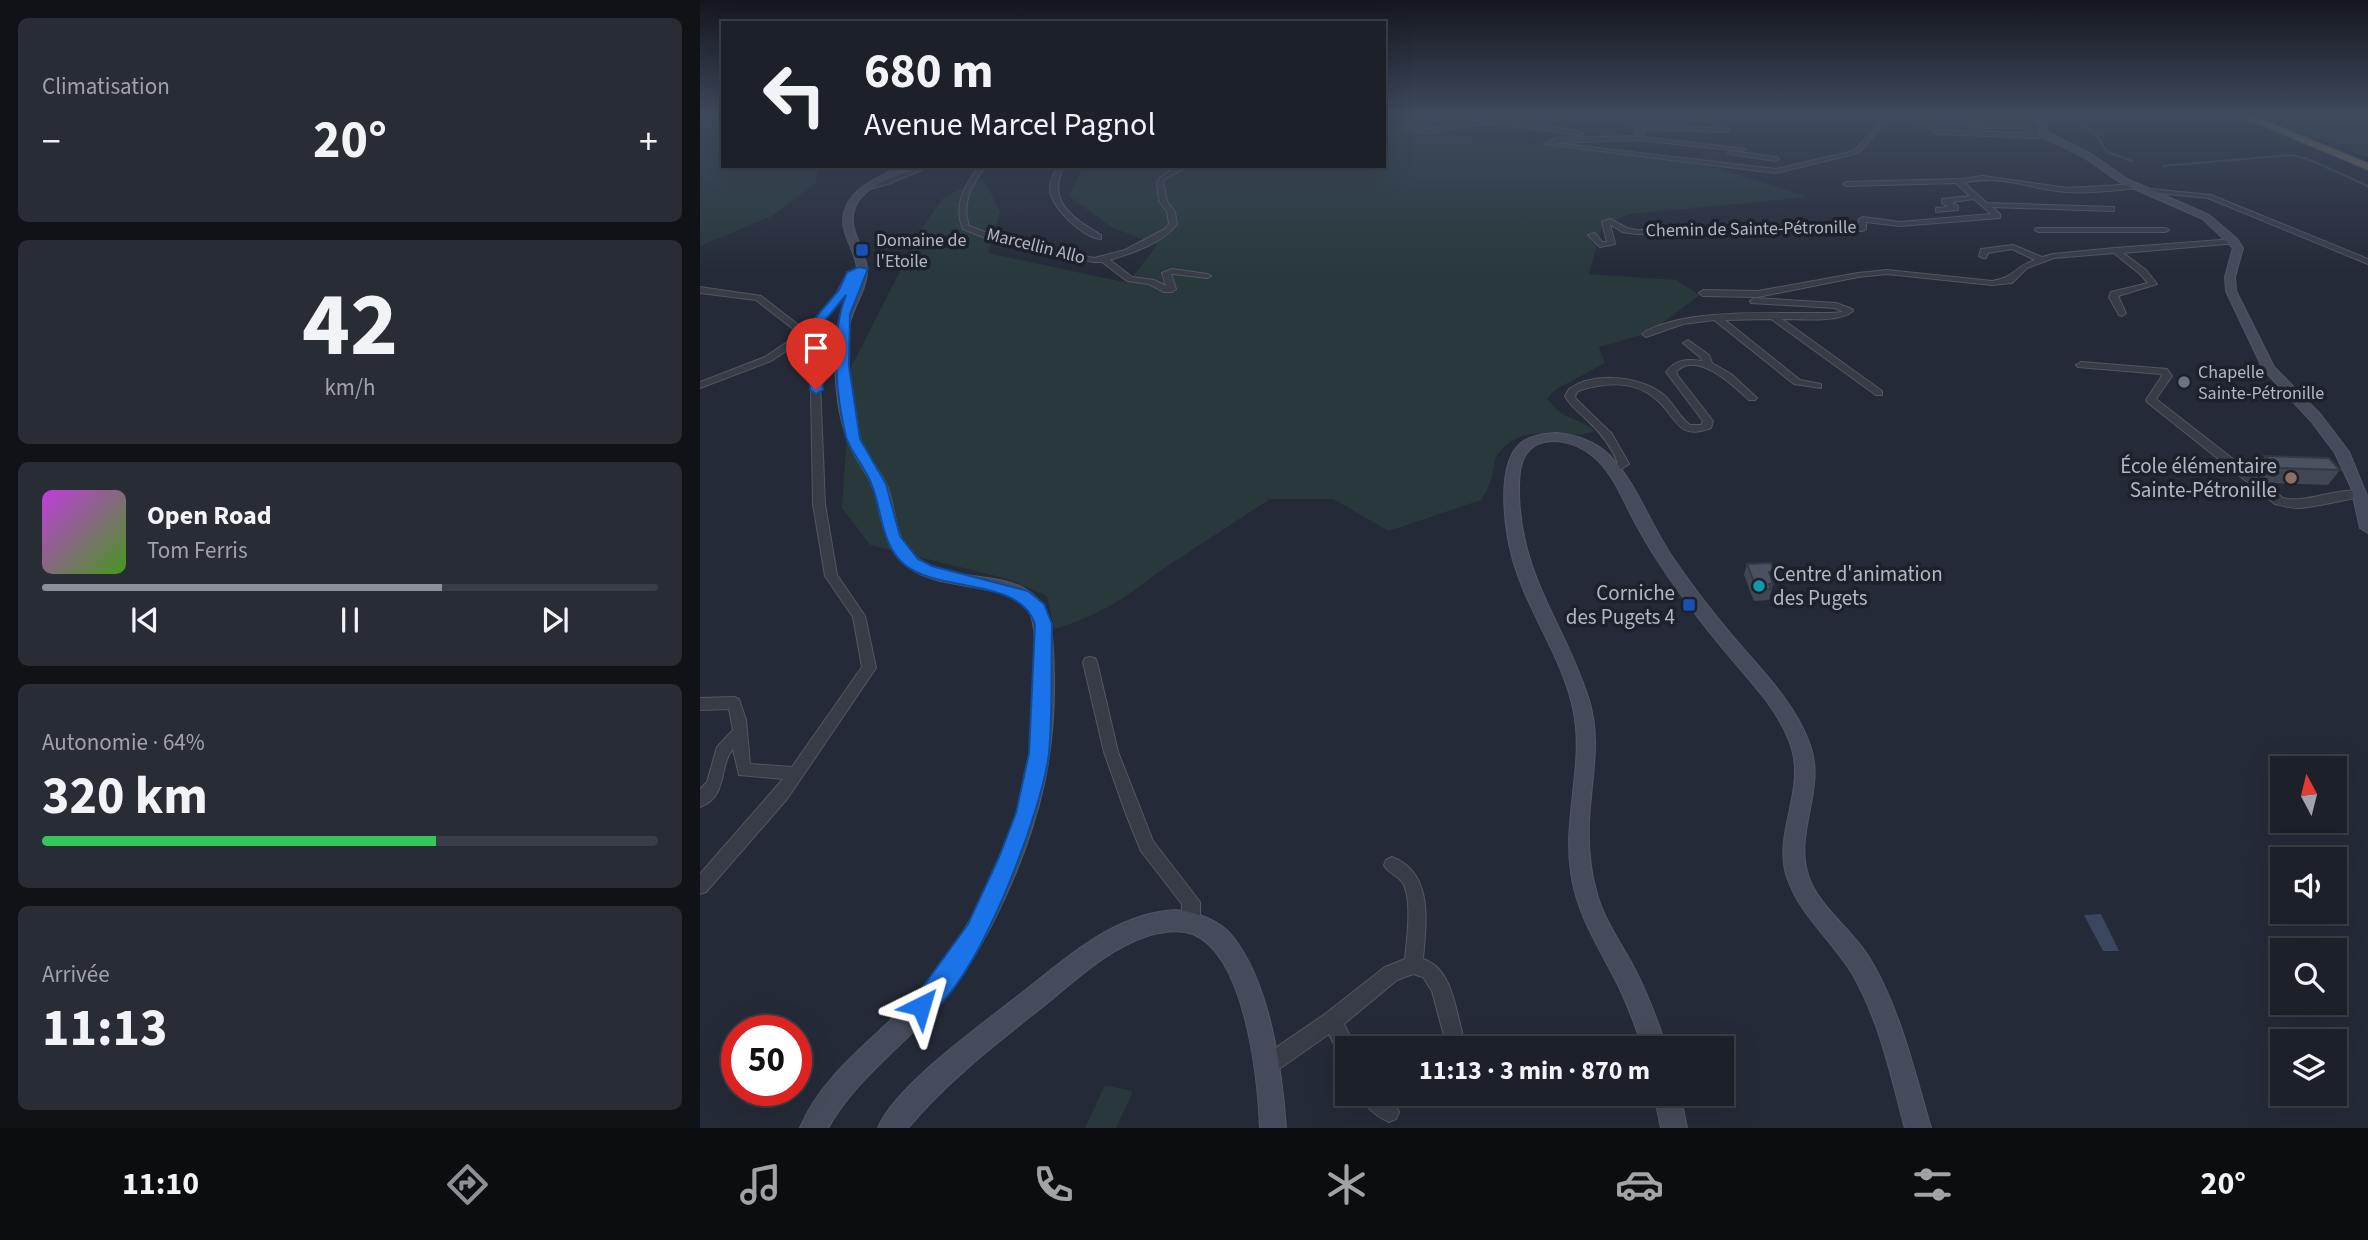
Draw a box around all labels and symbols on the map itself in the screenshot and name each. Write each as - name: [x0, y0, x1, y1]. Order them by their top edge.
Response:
- street label: Chemin de Sainte-Pétronille: [1645, 215, 1857, 243]
- street label: Marcellin Allo: [984, 222, 1088, 270]
- place label: Domaine de l'Etoile: [876, 228, 967, 274]
- marker: Domaine de l'Etoile: [854, 242, 870, 258]
- pin: [786, 318, 846, 390]
- place label: Chapelle Sainte-Pétronille: [2198, 360, 2324, 406]
- marker: Chapelle Sainte-Pétronille: [2176, 374, 2192, 390]
- place label: École élémentaire Sainte-Pétronille: [2120, 451, 2277, 505]
- marker: École élémentaire Sainte-Pétronille: [2283, 470, 2299, 486]
- place label: Centre d'animation des Pugets: [1773, 559, 1943, 613]
- place label: Corniche des Pugets 4: [1566, 578, 1675, 632]
- marker: Centre d'animation des Pugets: [1751, 578, 1767, 594]
- marker: Corniche des Pugets 4: [1681, 597, 1697, 613]
- north arrow: [2270, 756, 2347, 833]
- position arrow: [884, 969, 958, 1043]
- speed limit sign: 50: [721, 1015, 812, 1106]

